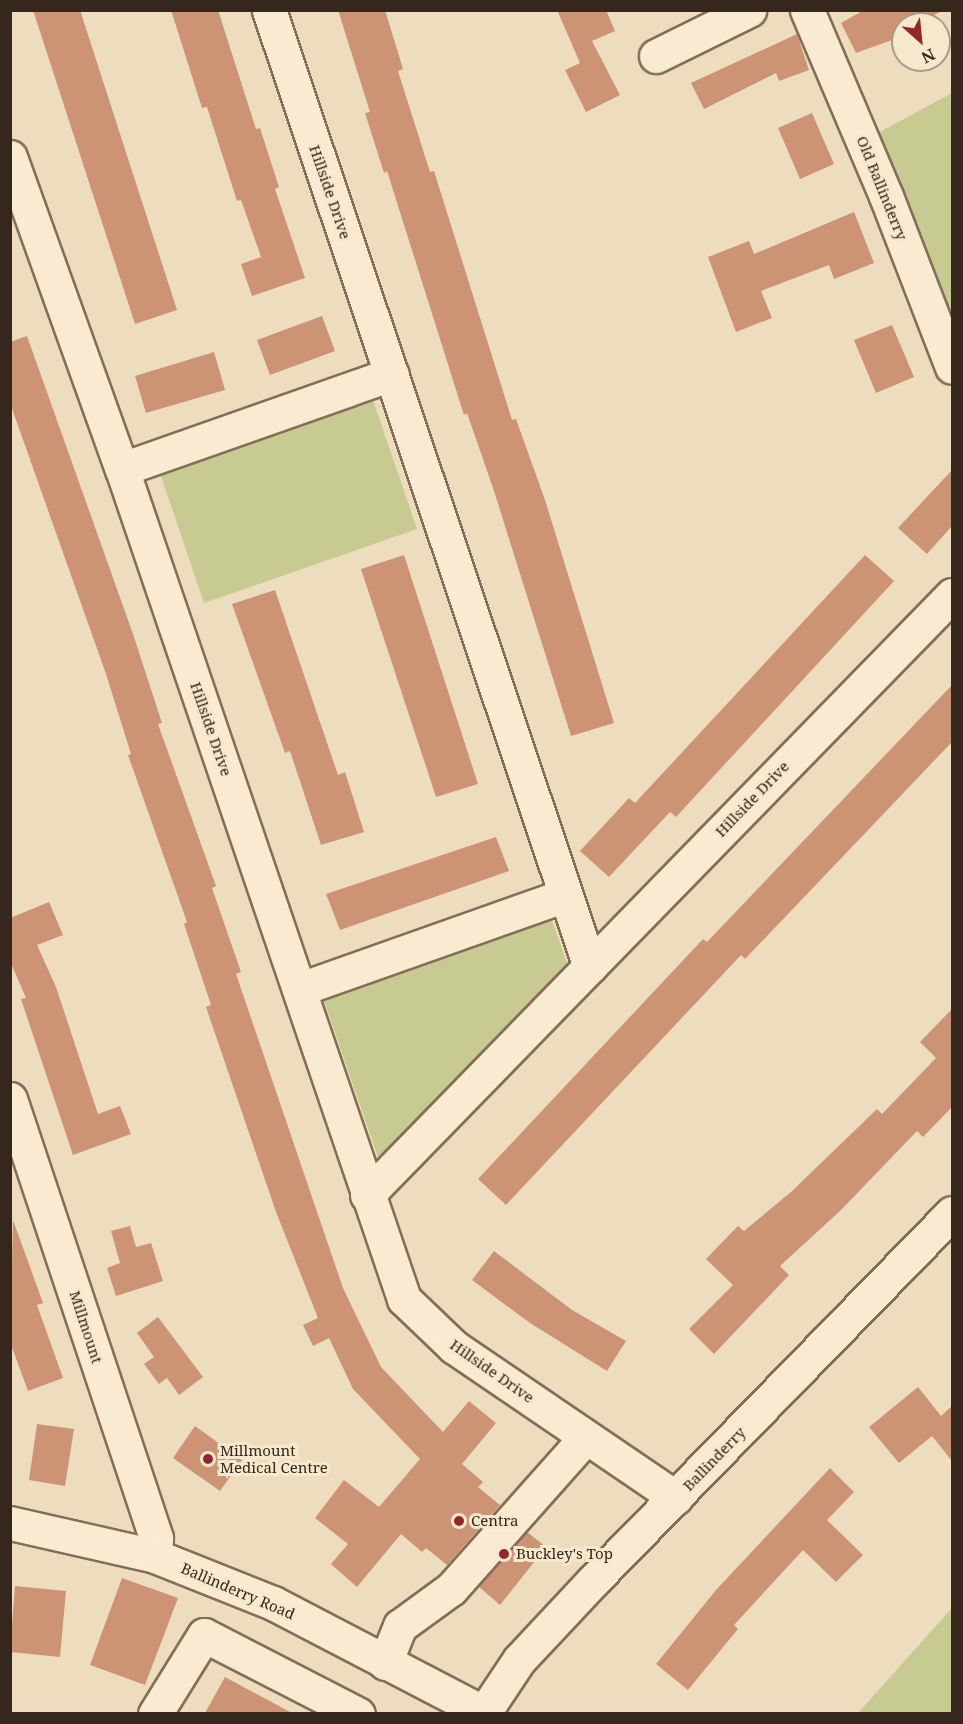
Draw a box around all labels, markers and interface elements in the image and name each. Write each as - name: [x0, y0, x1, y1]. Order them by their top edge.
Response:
- north arrow: [891, 12, 951, 72]
- text: N: [918, 44, 939, 69]
- street label: Old Ballinderry: [853, 133, 911, 243]
- street label: Hillside Drive: [306, 143, 354, 241]
- street label: Hillside Drive: [187, 680, 235, 778]
- street label: Hillside Drive: [711, 757, 793, 841]
- street label: Millmount: [66, 1288, 106, 1366]
- street label: Hillside Drive: [447, 1335, 537, 1407]
- street label: Ballinderry: [679, 1423, 749, 1495]
- place label: Millmount Medical Centre: [220, 1441, 328, 1476]
- marker: Millmount Medical Centre: [201, 1452, 215, 1466]
- place label: Centra: [471, 1512, 518, 1530]
- marker: Centra: [452, 1514, 466, 1528]
- place label: Buckley's Top: [516, 1545, 613, 1563]
- marker: Buckley's Top: [497, 1547, 511, 1561]
- street label: Ballinderry Road: [178, 1559, 298, 1623]

